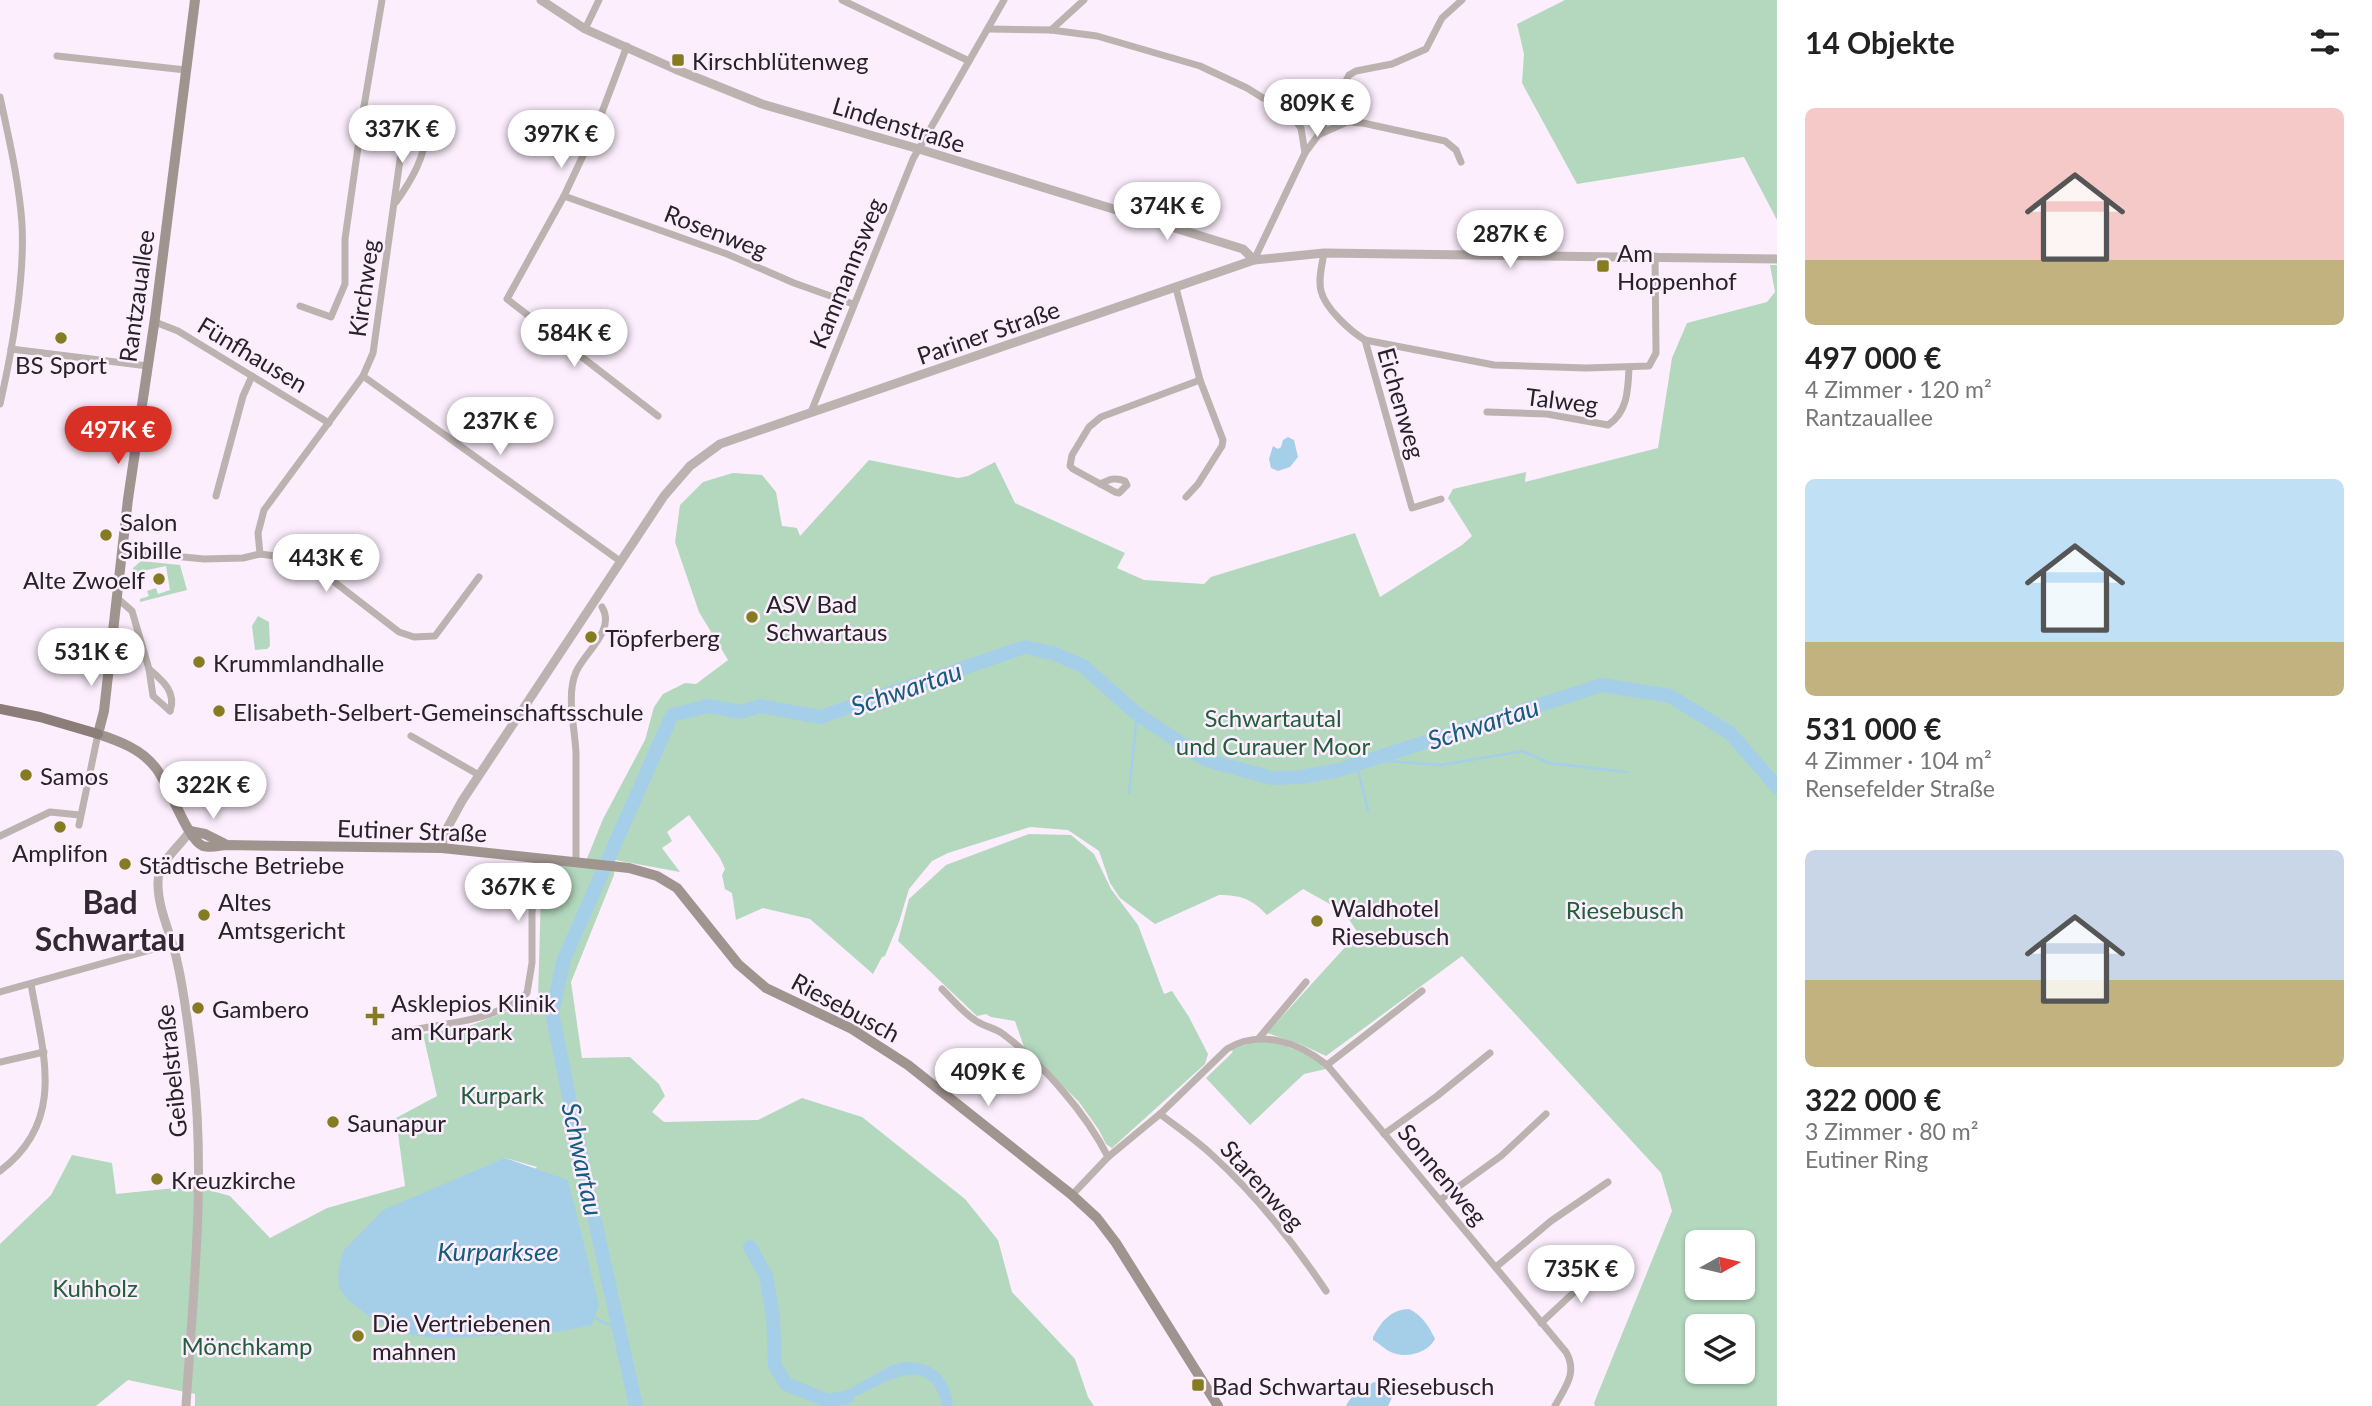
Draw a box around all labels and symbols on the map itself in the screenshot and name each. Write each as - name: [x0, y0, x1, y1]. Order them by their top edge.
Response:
- place label: Kirschblütenweg: [692, 46, 868, 75]
- marker: Kirschblütenweg: [670, 52, 686, 68]
- pin: 809K €: [1260, 80, 1374, 139]
- street label: Lindenstraße: [829, 90, 969, 158]
- pin: 337K €: [345, 106, 459, 165]
- pin: 397K €: [504, 110, 618, 170]
- pin: 374K €: [1110, 182, 1224, 242]
- street label: Kammannsweg: [803, 193, 889, 353]
- street label: Rosenweg: [660, 198, 772, 264]
- pin: 287K €: [1453, 210, 1567, 270]
- street label: Rantzauallee: [112, 228, 160, 364]
- street label: Kirchweg: [342, 237, 384, 339]
- place label: Am Hoppenhof: [1617, 238, 1737, 295]
- marker: Am Hoppenhof: [1595, 258, 1611, 274]
- street label: Pariner Straße: [913, 294, 1063, 370]
- street label: Fünfhausen: [193, 310, 313, 398]
- pin: 584K €: [517, 310, 631, 369]
- marker: BS Sport: [53, 330, 69, 346]
- street label: Eichenweg: [1372, 344, 1432, 462]
- place label: BS Sport: [15, 350, 107, 379]
- street label: Talweg: [1524, 381, 1600, 419]
- pin: 237K €: [443, 398, 557, 457]
- pin: 497K €: [61, 406, 175, 466]
- place label: Salon Sibille: [120, 507, 182, 564]
- marker: Salon Sibille: [98, 527, 114, 543]
- pin: 443K €: [269, 534, 383, 594]
- place label: Alte Zwoelf: [23, 565, 146, 594]
- marker: Alte Zwoelf: [151, 571, 167, 587]
- place label: ASV Bad Schwartaus: [766, 589, 887, 646]
- marker: ASV Bad Schwartaus: [744, 609, 760, 625]
- place label: Töpferberg: [605, 623, 720, 652]
- pin: 531K €: [34, 628, 148, 688]
- marker: Töpferberg: [583, 629, 599, 645]
- place label: Krummlandhalle: [213, 648, 384, 677]
- marker: Krummlandhalle: [191, 654, 207, 670]
- water label: Schwartau: [846, 654, 966, 722]
- water label: Schwartau: [1423, 690, 1543, 756]
- place label: Elisabeth-Selbert-Gemeinschaftsschule: [233, 697, 644, 726]
- marker: Elisabeth-Selbert-Gemeinschaftsschule: [211, 703, 227, 719]
- park label: Schwartautal und Curauer Moor: [1176, 703, 1370, 760]
- place label: Samos: [40, 761, 109, 790]
- pin: 322K €: [156, 762, 270, 821]
- marker: Samos: [18, 767, 34, 783]
- street label: Eutiner Straße: [336, 813, 488, 847]
- marker: Amplifon: [52, 819, 68, 835]
- place label: Amplifon: [12, 838, 108, 867]
- place label: Städtische Betriebe: [139, 850, 344, 879]
- marker: Städtische Betriebe: [117, 856, 133, 872]
- pin: 367K €: [461, 864, 575, 923]
- district label: Bad Schwartau: [35, 882, 185, 958]
- place label: Altes Amtsgericht: [218, 887, 346, 944]
- place label: Waldhotel Riesebusch: [1331, 893, 1449, 950]
- park label: Riesebusch: [1566, 895, 1684, 924]
- marker: Altes Amtsgericht: [196, 907, 212, 923]
- marker: Waldhotel Riesebusch: [1309, 913, 1325, 929]
- street label: Riesebusch: [787, 966, 905, 1048]
- place label: Asklepios Klinik am Kurpark: [391, 988, 557, 1045]
- place label: Gambero: [212, 994, 309, 1023]
- marker: Gambero: [190, 1000, 206, 1016]
- street label: Geibelstraße: [150, 1003, 192, 1139]
- marker: Asklepios Klinik am Kurpark: [365, 1006, 385, 1026]
- pin: 409K €: [931, 1048, 1045, 1108]
- park label: Kurpark: [460, 1080, 545, 1109]
- water label: Schwartau: [555, 1099, 611, 1219]
- place label: Saunapur: [347, 1108, 446, 1137]
- marker: Saunapur: [325, 1114, 341, 1130]
- street label: Sonnenweg: [1392, 1117, 1494, 1231]
- street label: Starenweg: [1215, 1134, 1311, 1236]
- place label: Kreuzkirche: [171, 1165, 296, 1194]
- marker: Kreuzkirche: [149, 1171, 165, 1187]
- north arrow: [1685, 1230, 1755, 1300]
- water label: Kurparksee: [437, 1235, 559, 1267]
- pin: 735K €: [1524, 1246, 1638, 1305]
- park label: Kuhholz: [52, 1273, 138, 1302]
- place label: Die Vertriebenen mahnen: [372, 1308, 551, 1365]
- marker: Die Vertriebenen mahnen: [350, 1328, 366, 1344]
- park label: Mönchkamp: [181, 1331, 313, 1360]
- place label: Bad Schwartau Riesebusch: [1212, 1371, 1494, 1400]
- marker: Bad Schwartau Riesebusch: [1190, 1377, 1206, 1393]

